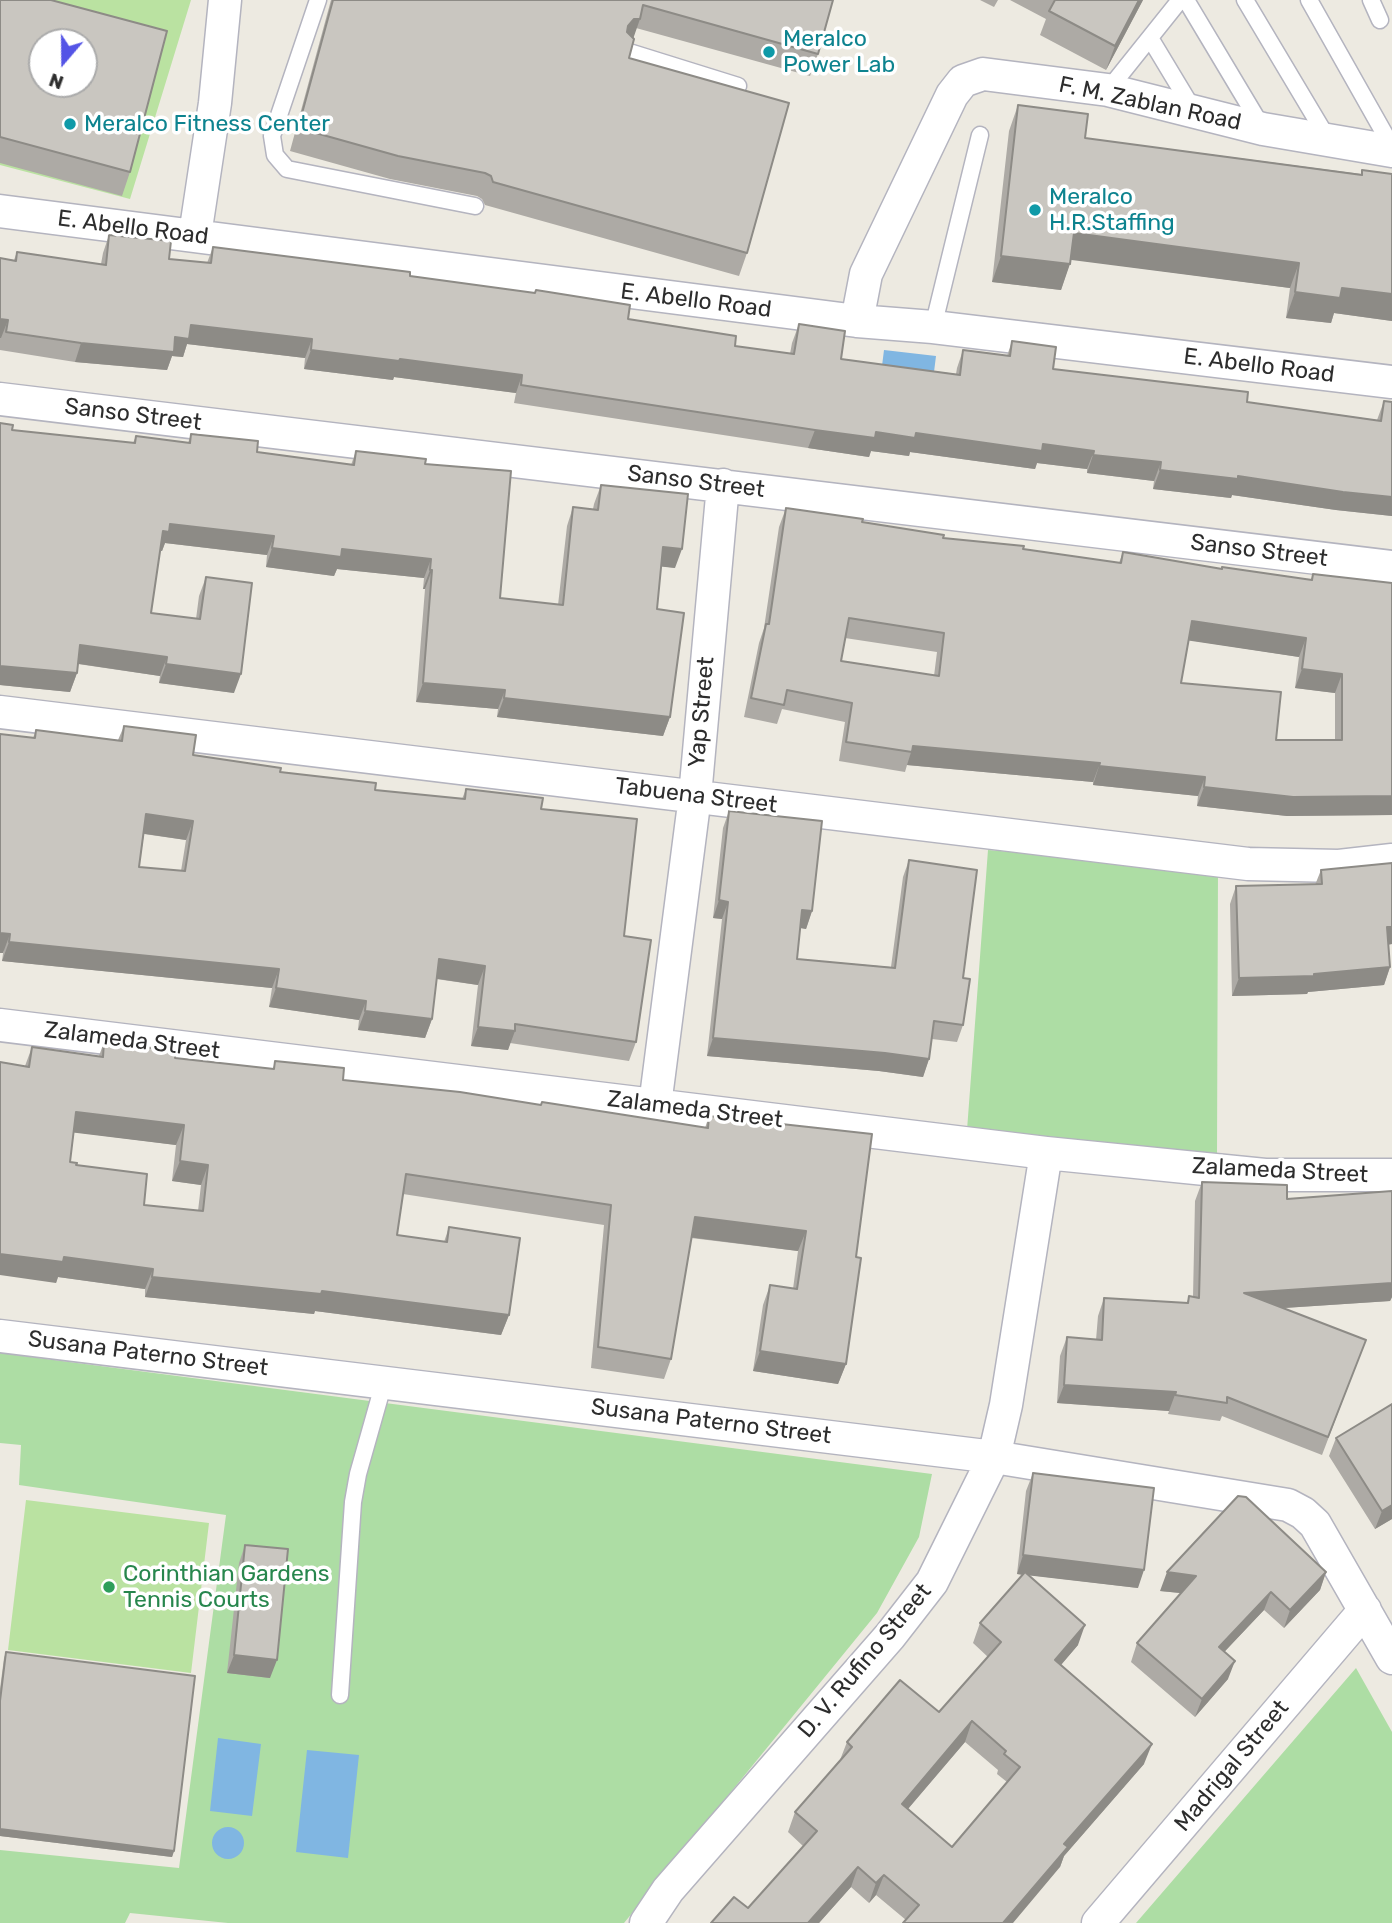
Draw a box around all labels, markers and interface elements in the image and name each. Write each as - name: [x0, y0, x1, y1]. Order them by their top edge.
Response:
- place label: Meralco Power Lab: [783, 25, 895, 79]
- north arrow: [28, 28, 98, 98]
- marker: Meralco Power Lab: [761, 44, 777, 60]
- text: N: [46, 68, 67, 94]
- street label: F. M. Zablan Road: [1056, 71, 1244, 137]
- place label: Meralco Fitness Center: [84, 110, 330, 138]
- marker: Meralco Fitness Center: [62, 116, 78, 132]
- place label: Meralco H.R.Staffing: [1049, 183, 1175, 237]
- marker: Meralco H.R.Staffing: [1027, 202, 1043, 218]
- street label: E. Abello Road: [56, 205, 210, 251]
- street label: E. Abello Road: [619, 278, 773, 324]
- street label: E. Abello Road: [1182, 343, 1336, 389]
- street label: Sanso Street: [63, 393, 203, 437]
- street label: Sanso Street: [626, 460, 766, 504]
- street label: Sanso Street: [1189, 529, 1329, 573]
- street label: Yap Street: [683, 655, 721, 769]
- street label: Tabuena Street: [613, 772, 779, 820]
- street label: Zalameda Street: [43, 1017, 221, 1065]
- street label: Zalameda Street: [606, 1086, 784, 1134]
- street label: Zalameda Street: [1191, 1153, 1369, 1189]
- street label: Susana Paterno Street: [26, 1326, 270, 1382]
- street label: Susana Paterno Street: [589, 1394, 833, 1450]
- place label: Corinthian Gardens Tennis Courts: [123, 1560, 330, 1614]
- street label: D. V. Rufino Street: [793, 1578, 937, 1744]
- marker: Corinthian Gardens Tennis Courts: [101, 1579, 117, 1595]
- street label: Madrigal Street: [1169, 1695, 1295, 1837]

